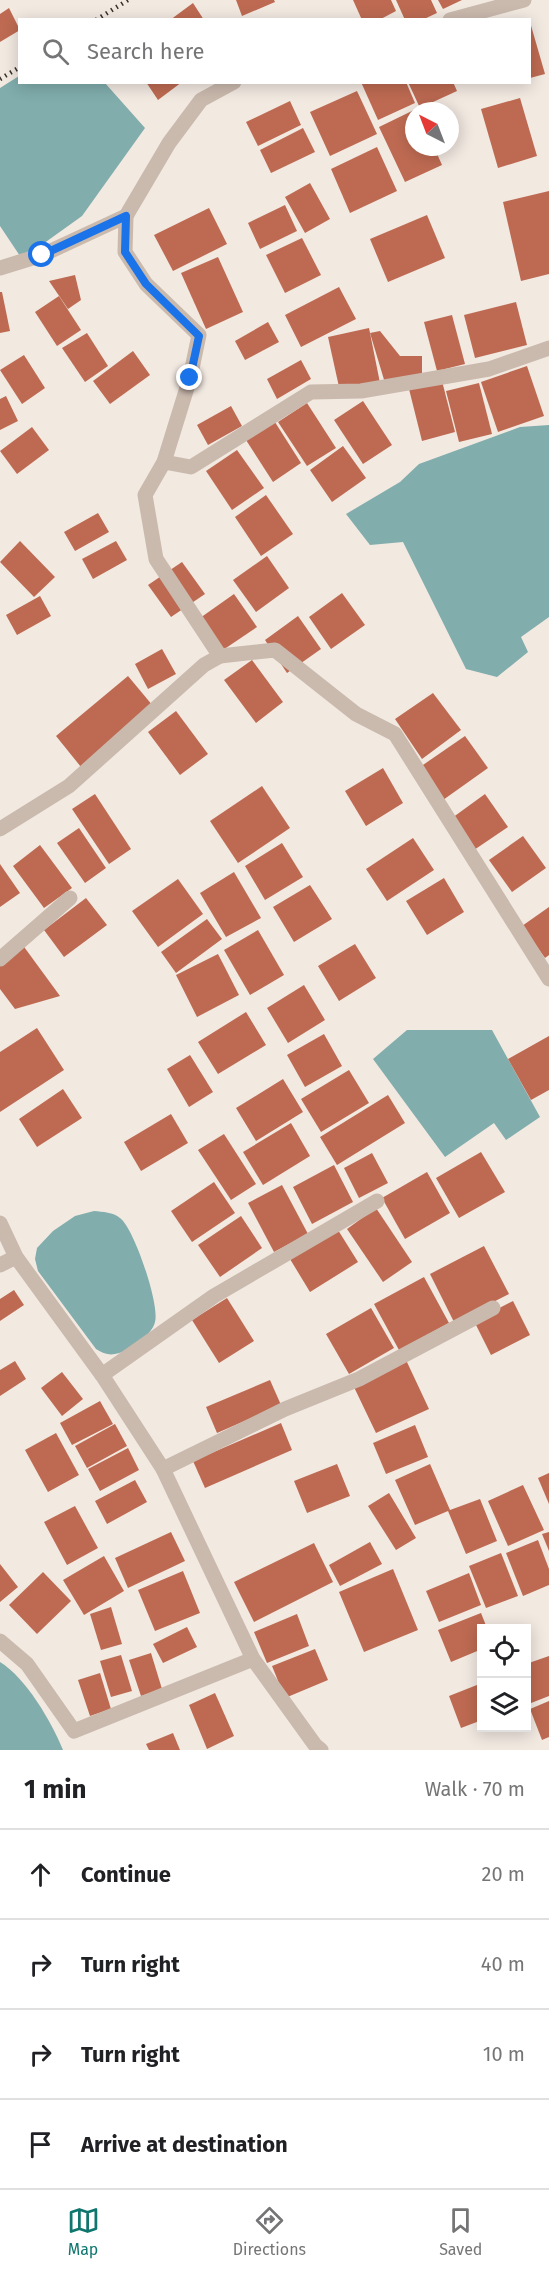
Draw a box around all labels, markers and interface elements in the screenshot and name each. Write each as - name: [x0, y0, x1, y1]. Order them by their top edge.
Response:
- search box: [18, 18, 531, 84]
- icon: search: [39, 35, 72, 68]
- text: Search here: [87, 38, 205, 65]
- north arrow: [405, 102, 459, 156]
- route start: [28, 241, 54, 267]
- route end: [176, 364, 202, 390]
- map controls: [477, 1624, 531, 1732]
- button: locate: [477, 1624, 531, 1678]
- button: layers: [477, 1678, 531, 1732]
- text: 1 min: [24, 1774, 87, 1805]
- text: Walk · 70 m: [425, 1777, 525, 1801]
- icon: ahead: [24, 1858, 57, 1891]
- text: Continue: [81, 1861, 171, 1888]
- text: 20 m: [482, 1862, 525, 1886]
- icon: right: [24, 1948, 57, 1981]
- text: Turn right: [81, 1951, 180, 1978]
- text: 40 m: [481, 1952, 525, 1976]
- icon: right: [24, 2038, 57, 2071]
- text: Turn right: [81, 2041, 180, 2068]
- text: 10 m: [483, 2042, 525, 2066]
- icon: arrive: [24, 2128, 57, 2161]
- text: Arrive at destination: [81, 2131, 288, 2158]
- tab: Map: [67, 2204, 100, 2259]
- tab: Directions: [233, 2204, 306, 2259]
- tab: Saved: [439, 2204, 482, 2259]

